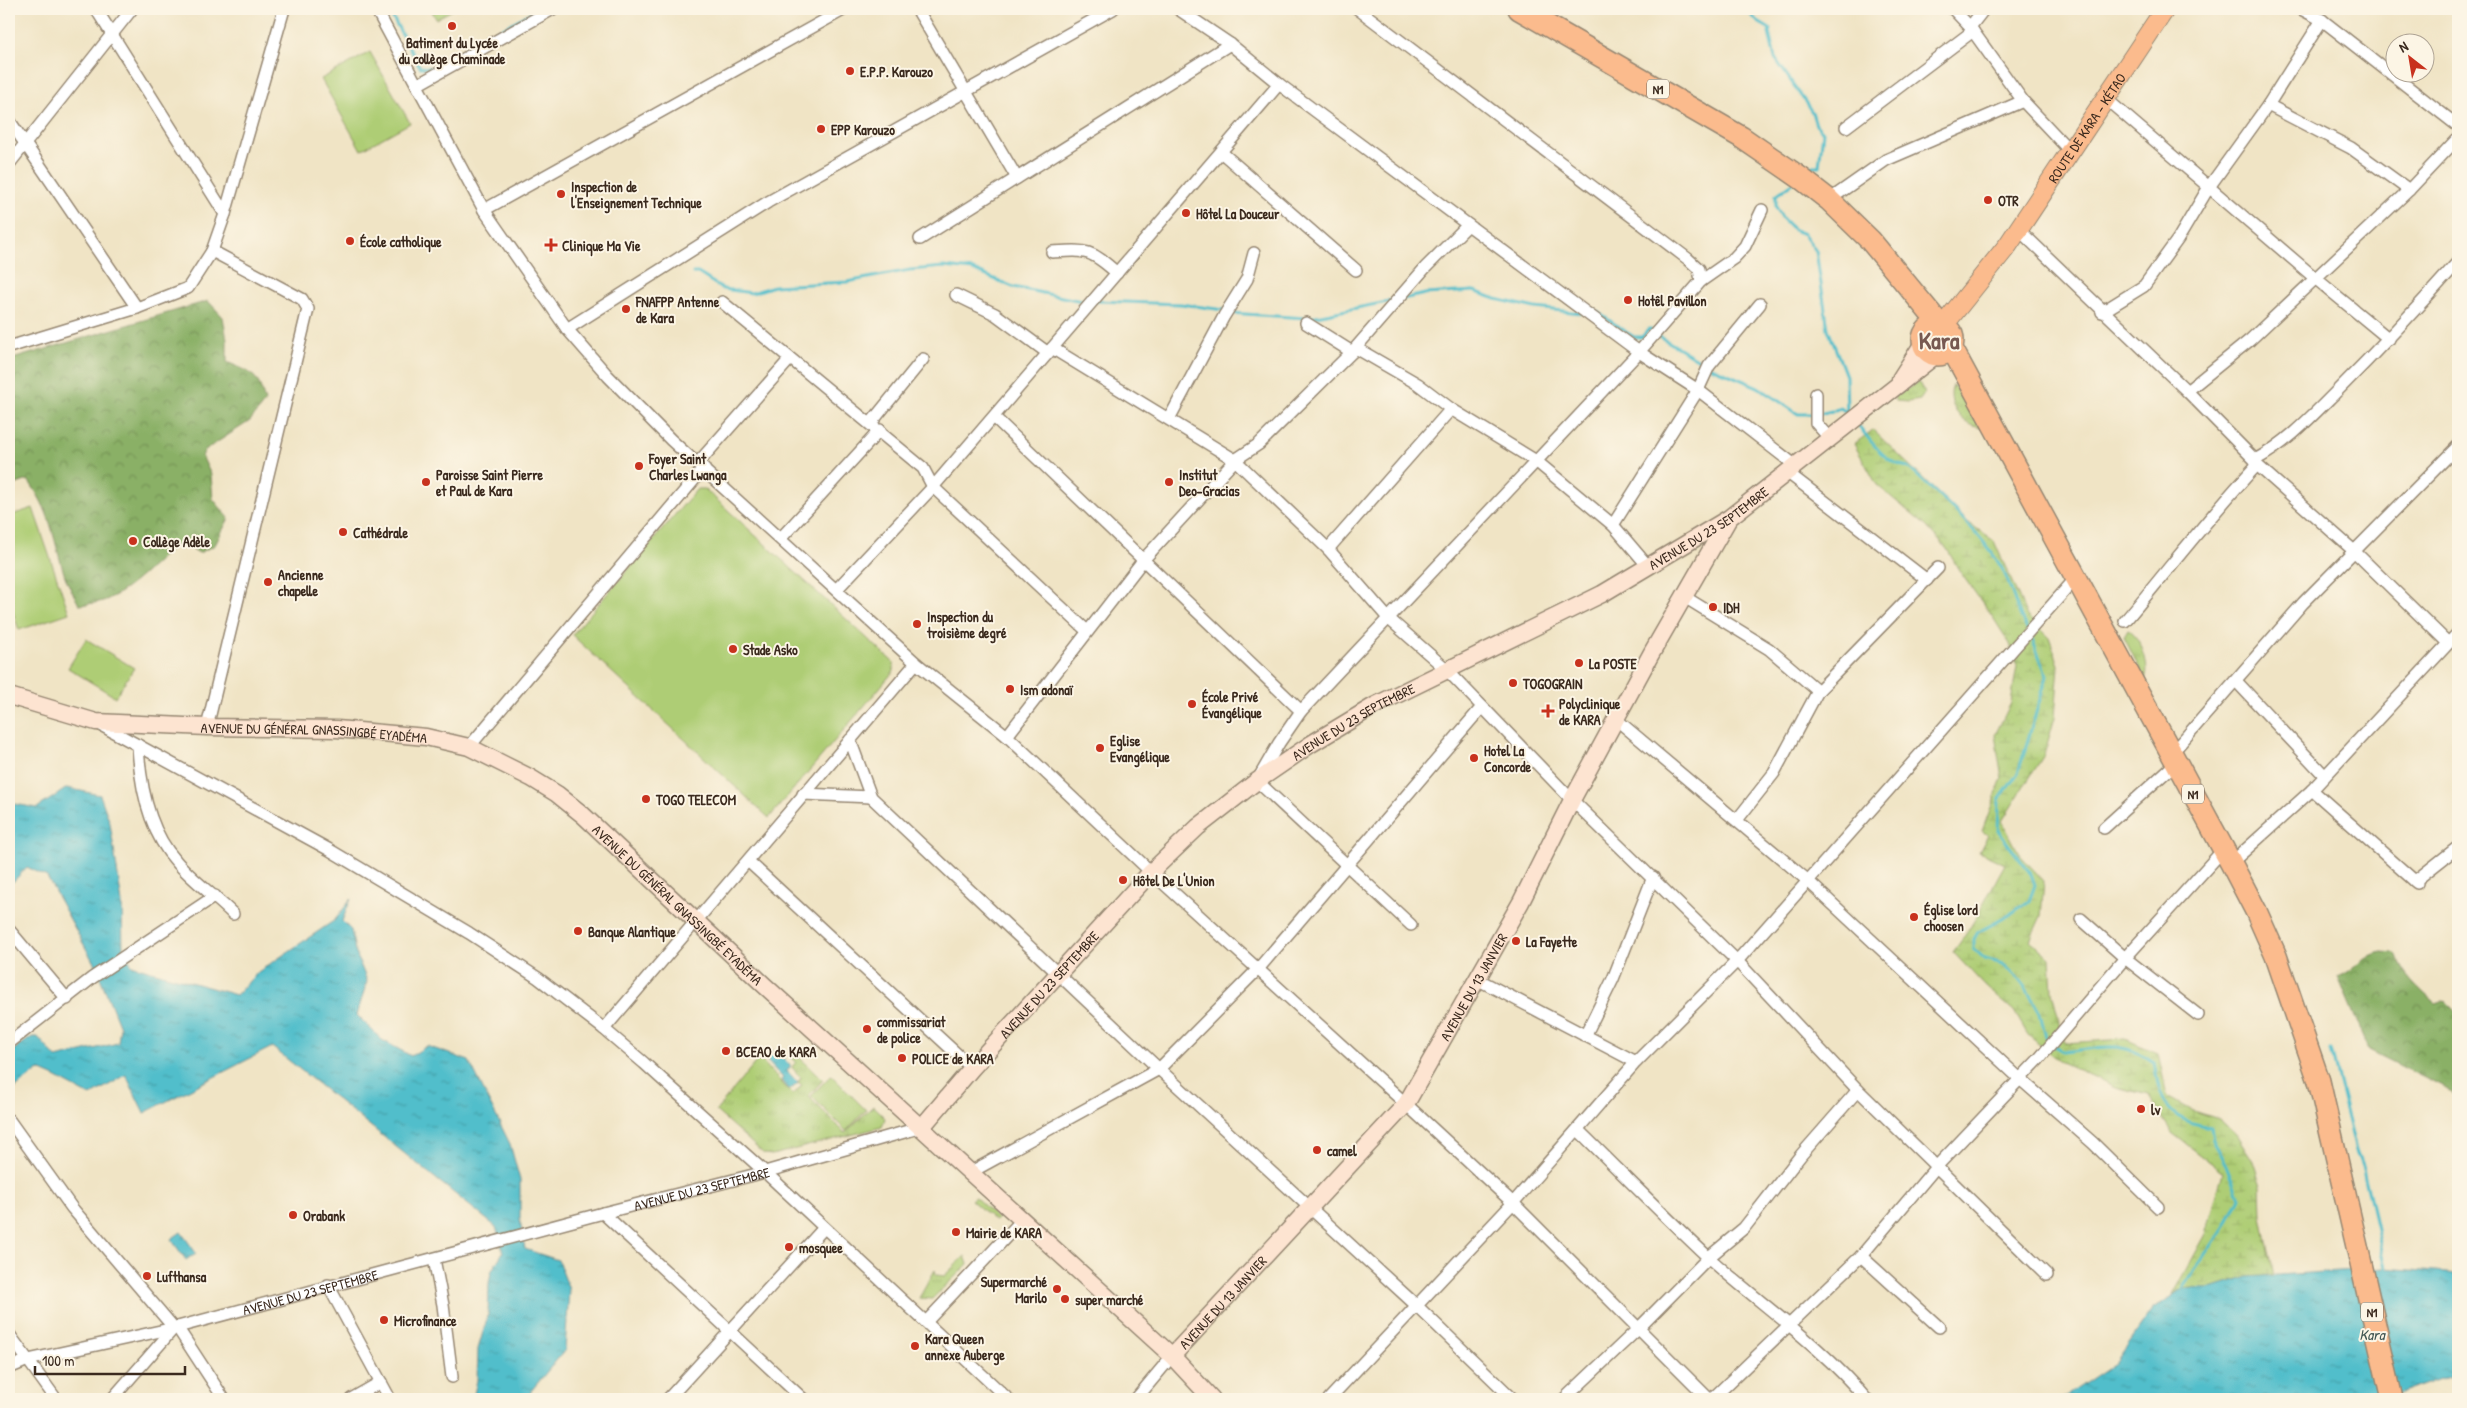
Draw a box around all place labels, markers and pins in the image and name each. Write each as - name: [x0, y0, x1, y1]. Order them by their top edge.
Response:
- marker: Batiment du Lycée du collège Chaminade: [446, 20, 458, 32]
- place label: Batiment du Lycée du collège Chaminade: [399, 33, 506, 70]
- place label: E.P.P. Karouzo: [860, 62, 933, 81]
- marker: E.P.P. Karouzo: [844, 65, 856, 77]
- place label: EPP Karouzo: [831, 120, 895, 139]
- marker: EPP Karouzo: [815, 123, 827, 135]
- place label: Inspection de l'Enseignement Technique: [571, 177, 702, 214]
- marker: Inspection de l'Enseignement Technique: [555, 188, 567, 200]
- place label: OTR: [1998, 191, 2019, 210]
- marker: OTR: [1982, 194, 1994, 206]
- place label: Hôtel La Douceur: [1196, 204, 1280, 223]
- marker: Hôtel La Douceur: [1180, 207, 1192, 219]
- place label: École catholique: [360, 232, 442, 253]
- marker: École catholique: [344, 235, 356, 247]
- place label: Clinique Ma Vie: [562, 236, 641, 257]
- marker: Clinique Ma Vie: [544, 238, 558, 252]
- place label: Hotêl Pavillon: [1638, 291, 1707, 310]
- place label: FNAFPP Antenne de Kara: [635, 292, 720, 327]
- marker: Hotêl Pavillon: [1622, 294, 1634, 306]
- marker: FNAFPP Antenne de Kara: [620, 303, 632, 315]
- place label: Foyer Saint Charles Lwanga: [648, 449, 727, 486]
- marker: Foyer Saint Charles Lwanga: [633, 460, 645, 472]
- place label: Paroisse Saint Pierre et Paul de Kara: [436, 465, 544, 500]
- place label: Institut Deo-Gracias: [1179, 465, 1240, 500]
- marker: Paroisse Saint Pierre et Paul de Kara: [420, 476, 432, 488]
- marker: Institut Deo-Gracias: [1163, 476, 1175, 488]
- place label: Cathédrale: [353, 523, 408, 542]
- marker: Cathédrale: [337, 526, 349, 538]
- place label: Collège Adèle: [143, 532, 211, 553]
- marker: Collège Adèle: [127, 535, 139, 547]
- place label: Ancienne chapelle: [278, 565, 324, 602]
- marker: Ancienne chapelle: [262, 576, 274, 588]
- place label: IDH: [1723, 598, 1740, 617]
- marker: IDH: [1707, 601, 1719, 613]
- place label: Inspection du troisième degré: [926, 607, 1007, 644]
- marker: Inspection du troisième degré: [911, 618, 923, 630]
- place label: Stade Asko: [743, 640, 798, 659]
- marker: Stade Asko: [727, 643, 739, 655]
- place label: La POSTE: [1589, 654, 1637, 673]
- marker: La POSTE: [1573, 657, 1585, 669]
- place label: TOGOGRAIN: [1522, 674, 1583, 693]
- marker: TOGOGRAIN: [1507, 677, 1519, 689]
- place label: Ism adonaï: [1020, 680, 1074, 699]
- marker: Ism adonaï: [1004, 683, 1016, 695]
- place label: École Privé Évangélique: [1202, 687, 1262, 724]
- place label: Polyclinique de KARA: [1559, 694, 1621, 729]
- marker: École Privé Évangélique: [1186, 698, 1198, 710]
- marker: Polyclinique de KARA: [1541, 704, 1555, 718]
- place label: Eglise Evangélique: [1110, 731, 1170, 768]
- place label: Hotel La Concorde: [1484, 741, 1532, 776]
- marker: Eglise Evangélique: [1094, 742, 1106, 754]
- marker: Hotel La Concorde: [1468, 752, 1480, 764]
- place label: TOGO TELECOM: [655, 790, 736, 809]
- marker: TOGO TELECOM: [640, 793, 652, 805]
- place label: Hôtel De L'Union: [1133, 871, 1215, 890]
- marker: Hôtel De L'Union: [1117, 874, 1129, 886]
- place label: Église lord choosen: [1924, 900, 1978, 935]
- marker: Église lord choosen: [1908, 911, 1920, 923]
- place label: Banque Alantique: [588, 922, 676, 943]
- marker: Banque Alantique: [572, 925, 584, 937]
- place label: La Fayette: [1526, 932, 1578, 953]
- marker: La Fayette: [1510, 935, 1522, 947]
- place label: commissariat de police: [877, 1012, 947, 1049]
- marker: commissariat de police: [861, 1023, 873, 1035]
- place label: BCEAO de KARA: [736, 1042, 817, 1061]
- marker: BCEAO de KARA: [720, 1045, 732, 1057]
- place label: POLICE de KARA: [912, 1049, 994, 1068]
- marker: POLICE de KARA: [896, 1052, 908, 1064]
- place label: lv: [2151, 1100, 2161, 1119]
- marker: lv: [2135, 1103, 2147, 1115]
- place label: camel: [1327, 1141, 1357, 1160]
- marker: camel: [1311, 1144, 1323, 1156]
- place label: Orabank: [303, 1206, 345, 1225]
- marker: Orabank: [287, 1209, 299, 1221]
- place label: Mairie de KARA: [966, 1223, 1042, 1242]
- marker: Mairie de KARA: [950, 1226, 962, 1238]
- place label: mosquee: [799, 1238, 843, 1259]
- marker: mosquee: [783, 1241, 795, 1253]
- place label: Lufthansa: [157, 1267, 207, 1286]
- marker: Lufthansa: [141, 1270, 153, 1282]
- place label: Supermarché Marilo: [981, 1272, 1047, 1307]
- marker: Supermarché Marilo: [1051, 1283, 1063, 1295]
- place label: super marché: [1075, 1290, 1144, 1311]
- marker: super marché: [1059, 1293, 1071, 1305]
- place label: Microfinance: [394, 1311, 457, 1330]
- marker: Microfinance: [378, 1314, 390, 1326]
- place label: Kara Queen annexe Auberge: [925, 1329, 1005, 1366]
- marker: Kara Queen annexe Auberge: [909, 1340, 921, 1352]

